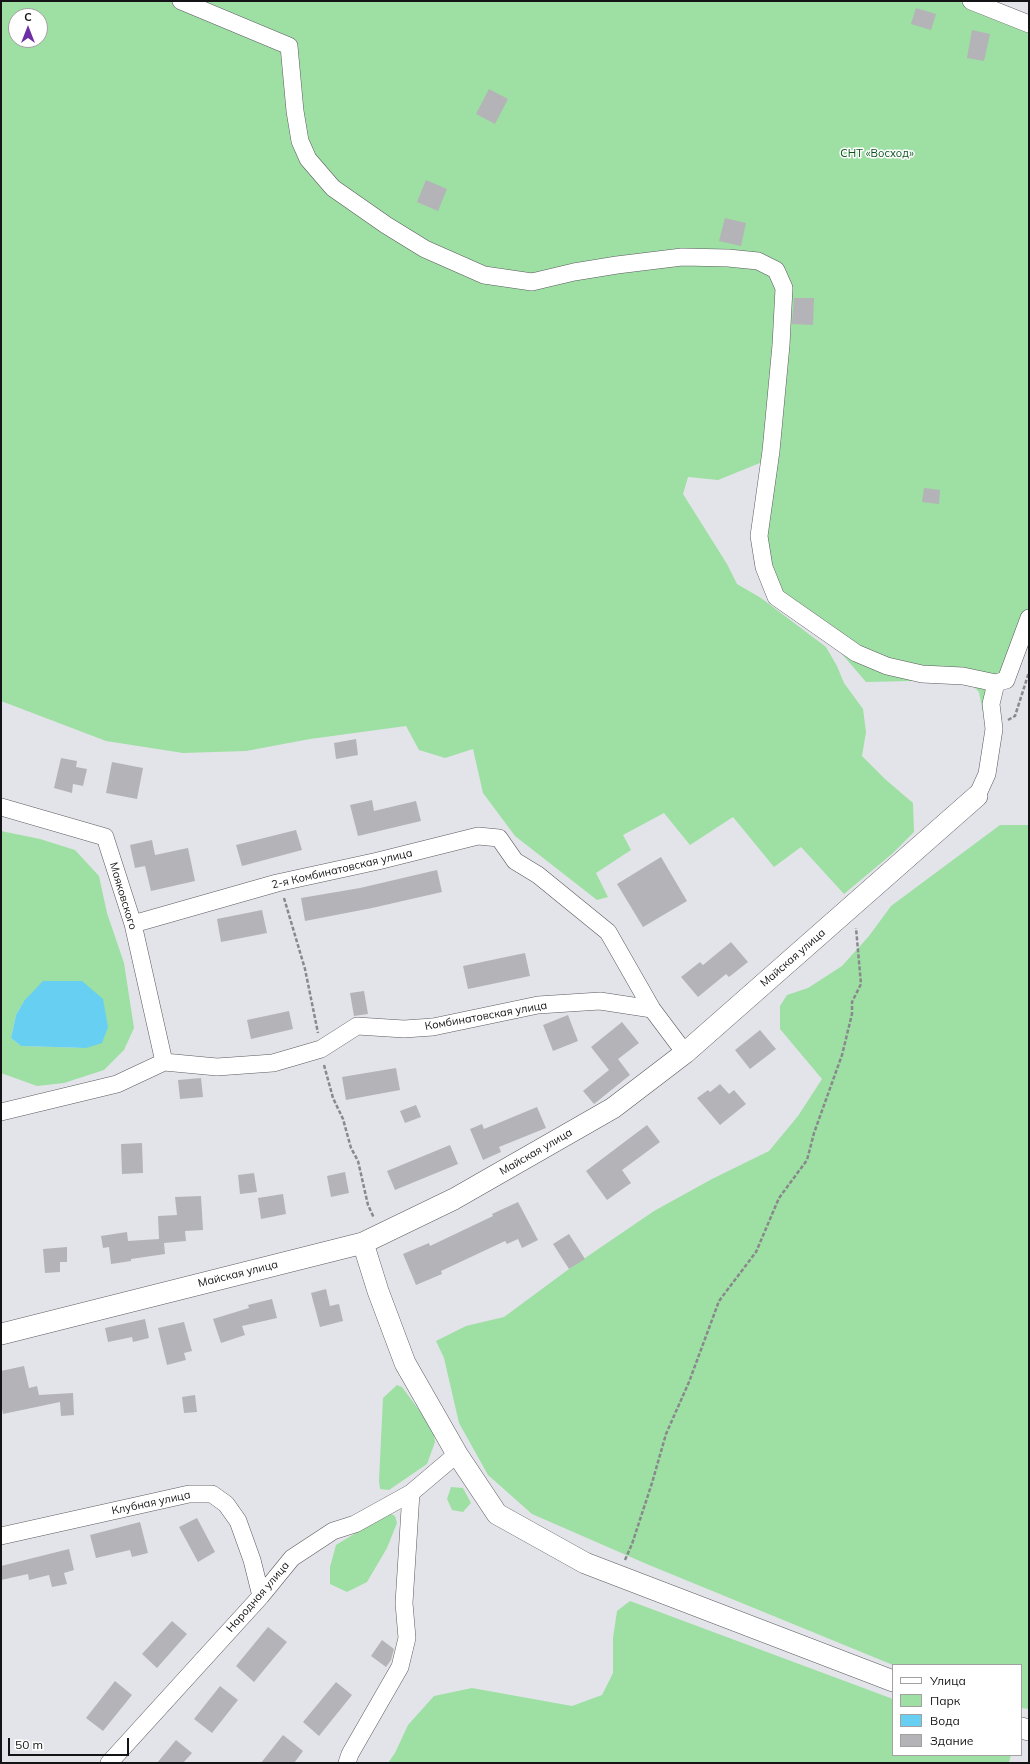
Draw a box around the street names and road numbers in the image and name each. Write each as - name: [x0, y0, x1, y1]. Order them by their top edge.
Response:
- street label: 2-я Комбинатовская улица: [270, 846, 414, 892]
- street label: Маяковского: [106, 861, 140, 931]
- street label: Майская улица: [758, 926, 828, 990]
- street label: Комбинатовская улица: [424, 999, 548, 1033]
- street label: Майская улица: [497, 1126, 575, 1178]
- street label: Майская улица: [197, 1258, 279, 1290]
- street label: Клубная улица: [110, 1488, 192, 1518]
- street label: Народная улица: [224, 1559, 292, 1635]

